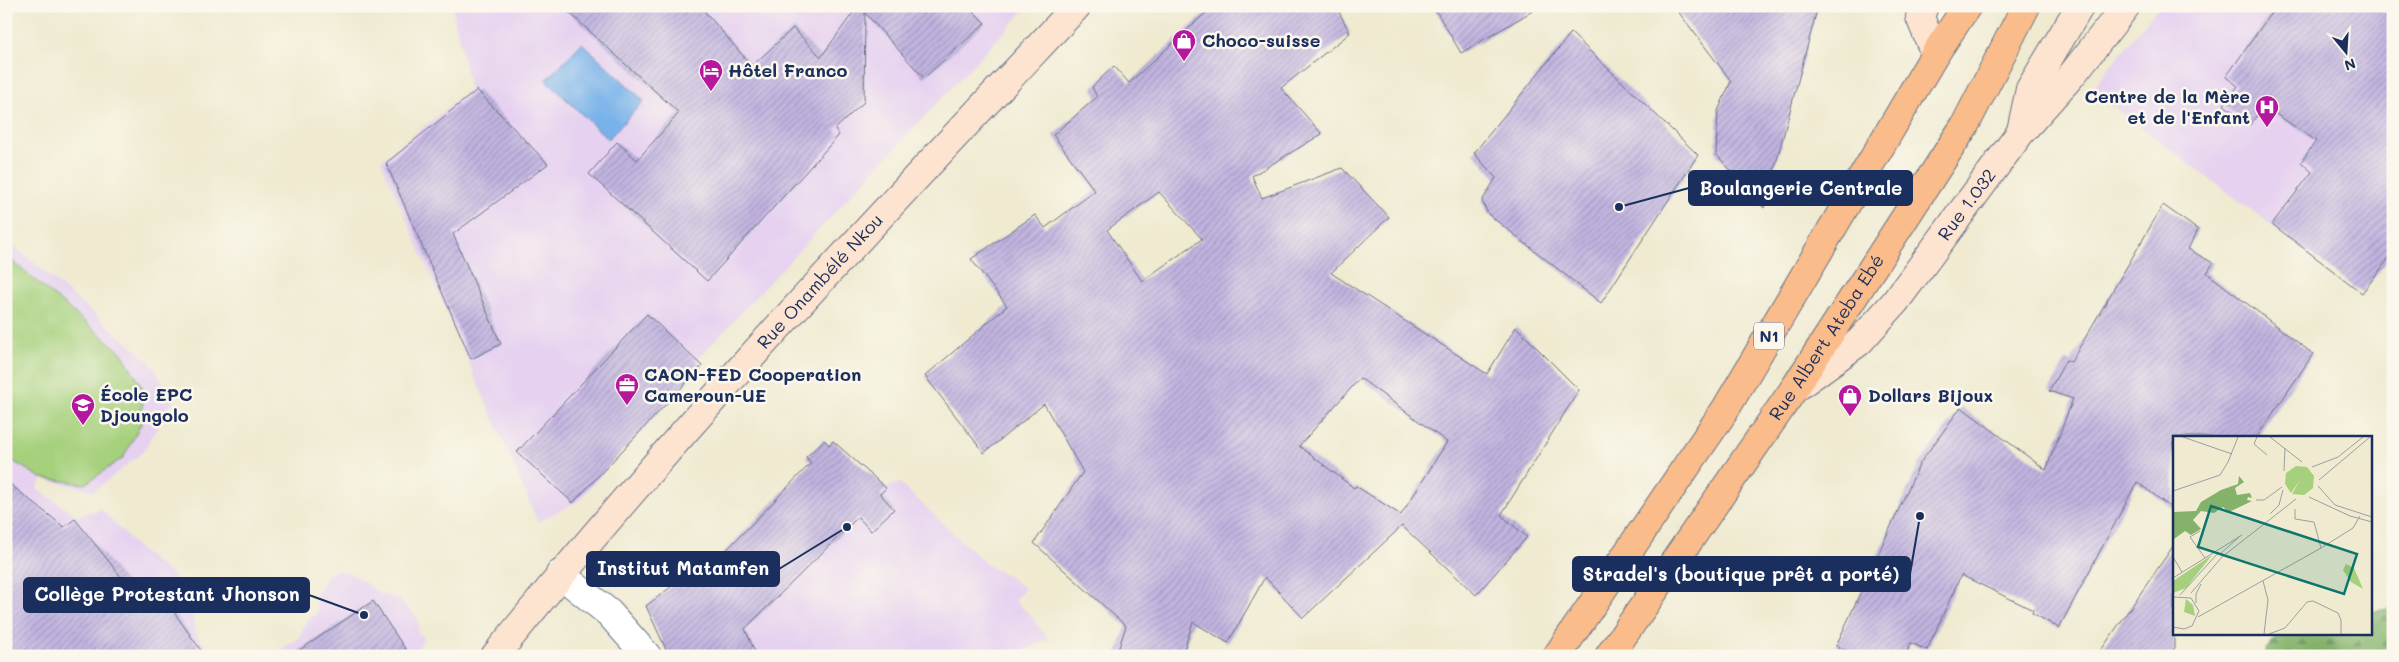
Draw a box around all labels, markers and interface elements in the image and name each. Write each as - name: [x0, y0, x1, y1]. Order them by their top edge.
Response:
- shop icon: Choco-suisse: [1171, 28, 1197, 62]
- place label: Choco-suisse: [1202, 28, 1321, 52]
- north arrow: [2322, 28, 2372, 78]
- text: N: [2342, 54, 2358, 76]
- hotel icon: Hôtel Franco: [698, 58, 724, 92]
- place label: Hôtel Franco: [728, 58, 848, 82]
- place label: Centre de la Mère et de l'Enfant: [2085, 84, 2250, 129]
- hospital icon: Centre de la Mère et de l'Enfant: [2254, 94, 2280, 128]
- street label: Rue 1.032: [1932, 164, 2001, 245]
- callout: Boulangerie Centrale: [1689, 171, 1912, 205]
- text: Boulangerie Centrale: [1700, 175, 1902, 200]
- street label: Rue Onambélé Nkou: [751, 208, 888, 354]
- street label: Rue Albert Ateba Ebé: [1763, 249, 1889, 425]
- road number: N1: [1754, 322, 1784, 350]
- place label: CAON-FED Cooperation Cameroun-UE: [644, 362, 861, 407]
- office icon: CAON-FED Cooperation Cameroun-UE: [614, 372, 640, 406]
- place label: École EPC Djoungolo: [100, 382, 192, 427]
- shop icon: Dollars Bijoux: [1837, 383, 1863, 417]
- place label: Dollars Bijoux: [1868, 383, 1993, 407]
- school or university icon: École EPC Djoungolo: [70, 392, 96, 426]
- inset map: [2173, 436, 2372, 634]
- callout: Institut Matamfen: [587, 552, 779, 586]
- text: Institut Matamfen: [597, 555, 769, 580]
- callout: Stradel's (boutique prêt a porté): [1573, 557, 1910, 591]
- text: Stradel's (boutique prêt a porté): [1583, 561, 1900, 586]
- callout: Collège Protestant Jhonson: [24, 578, 309, 612]
- text: Collège Protestant Jhonson: [34, 581, 300, 606]

